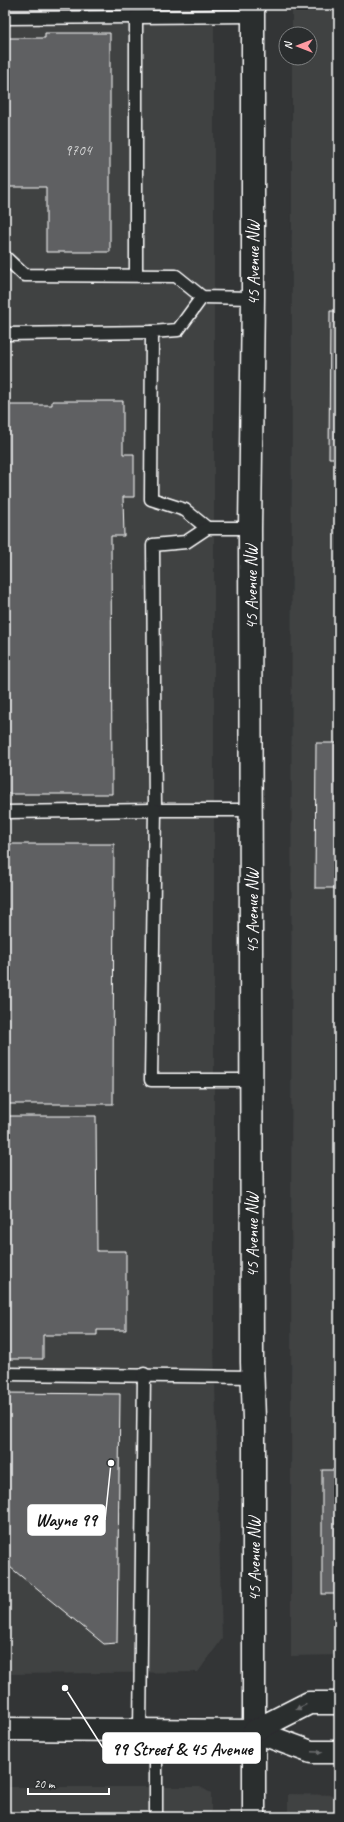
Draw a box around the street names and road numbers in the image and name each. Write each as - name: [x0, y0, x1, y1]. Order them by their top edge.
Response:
- street label: 45 Avenue NW: [243, 219, 264, 306]
- street label: 45 Avenue NW: [241, 543, 262, 630]
- street label: 45 Avenue NW: [242, 867, 263, 954]
- street label: 45 Avenue NW: [242, 1191, 263, 1278]
- street label: 45 Avenue NW: [244, 1515, 265, 1602]

